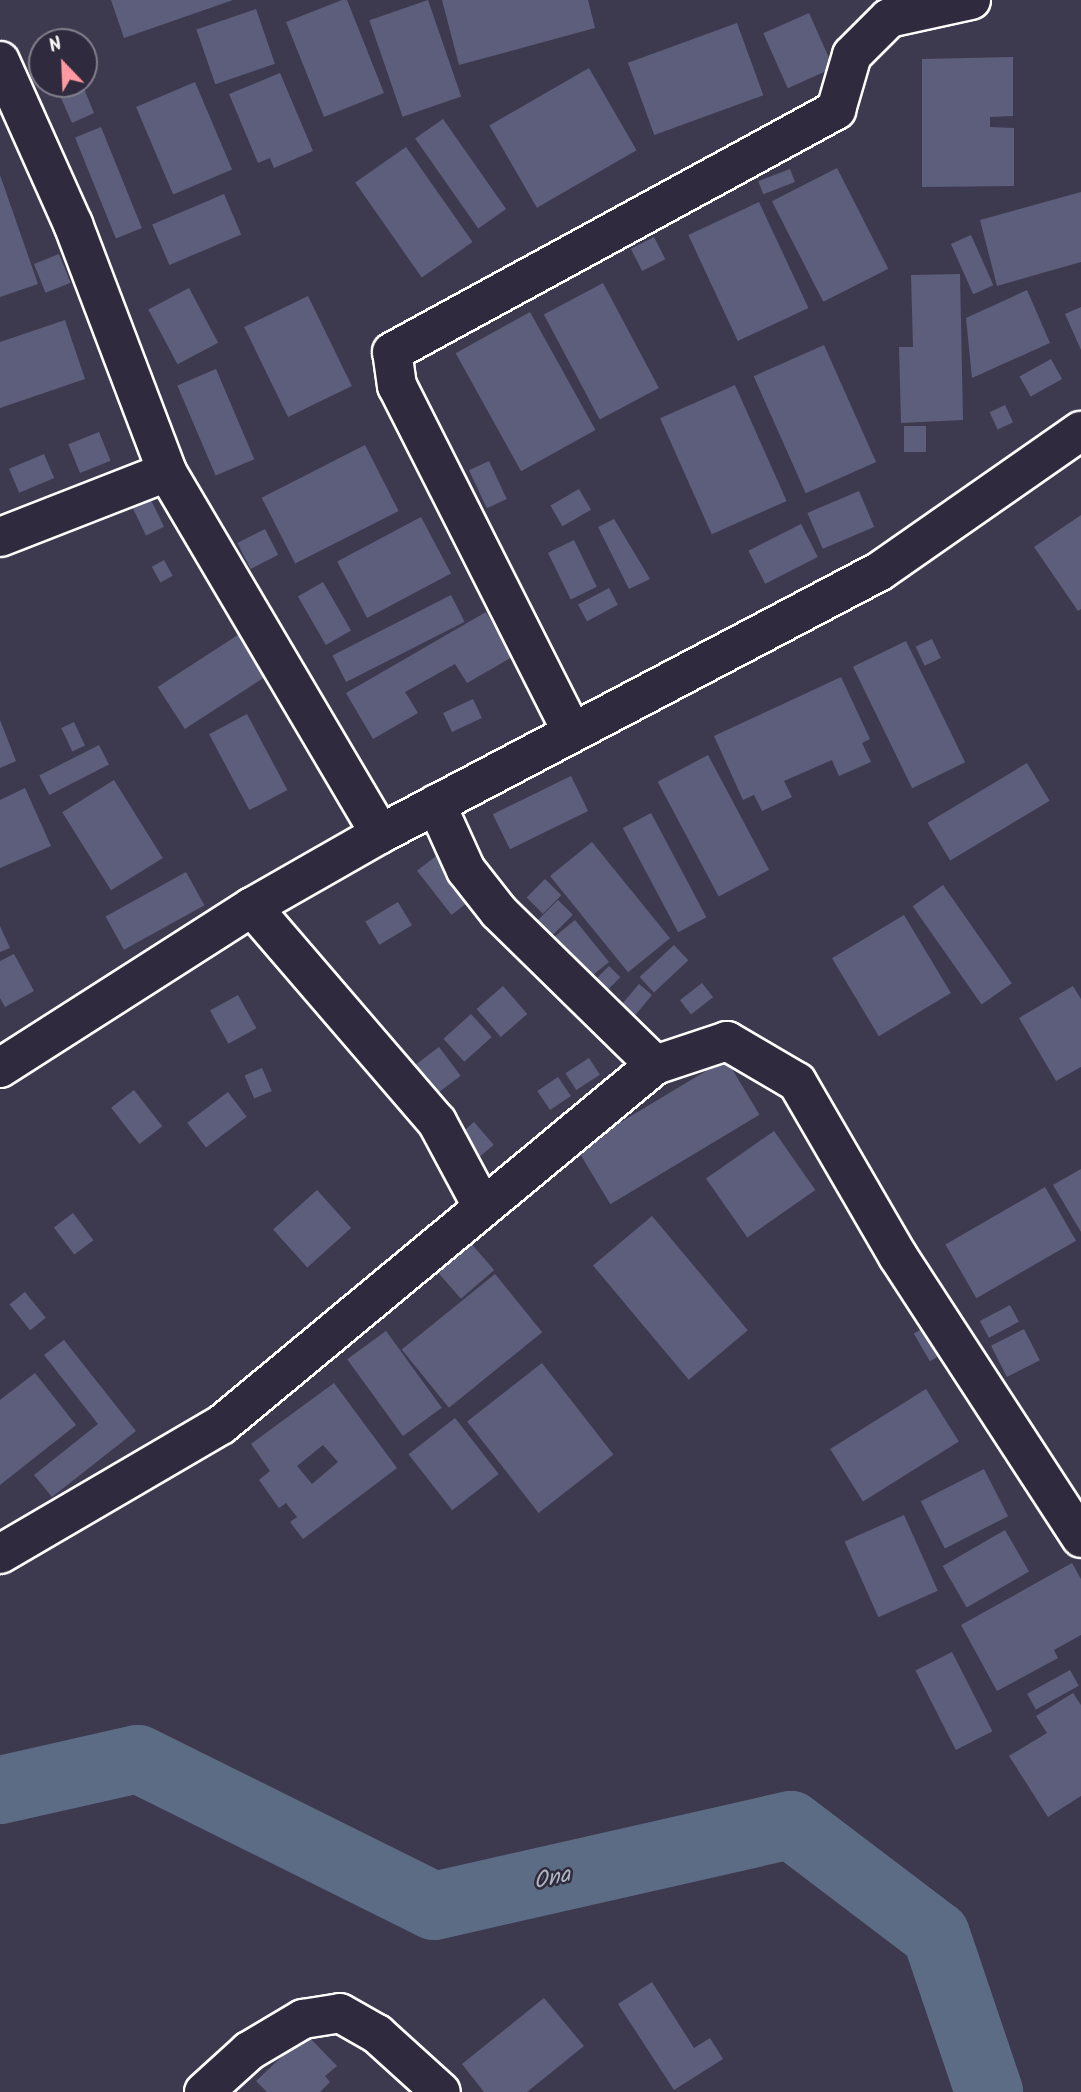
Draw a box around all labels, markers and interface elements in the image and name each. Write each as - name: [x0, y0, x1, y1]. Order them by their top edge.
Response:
- north arrow: [28, 28, 98, 98]
- text: N: [44, 29, 67, 62]
- water label: Ona: [531, 1861, 573, 1897]

